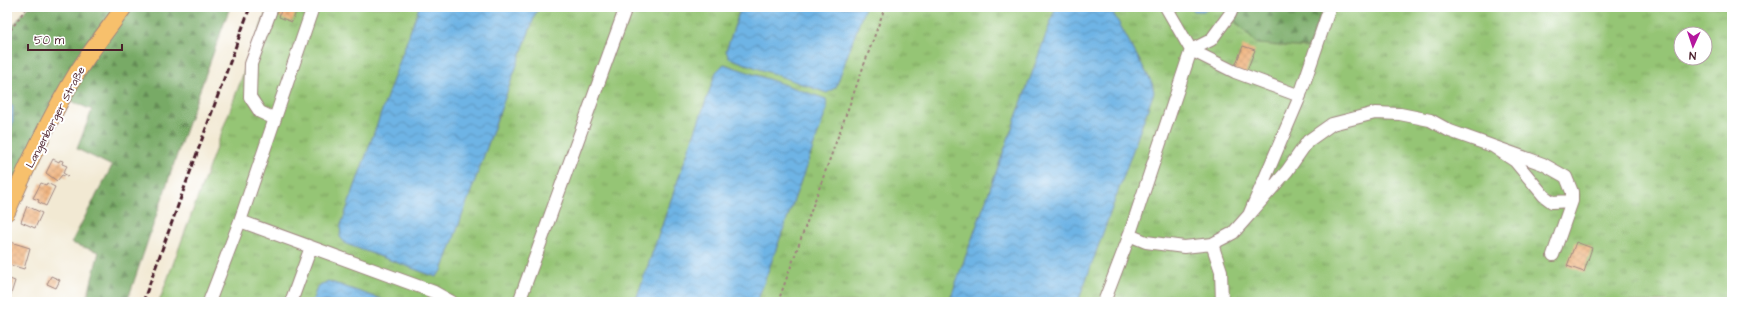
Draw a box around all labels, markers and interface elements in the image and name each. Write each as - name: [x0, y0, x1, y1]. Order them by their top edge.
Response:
- scale bar: [28, 26, 122, 52]
- north arrow: [1673, 26, 1713, 66]
- text: 50 m: [34, 32, 65, 49]
- text: N: [1689, 48, 1696, 63]
- street label: Langenberger Straße: [22, 64, 90, 171]

